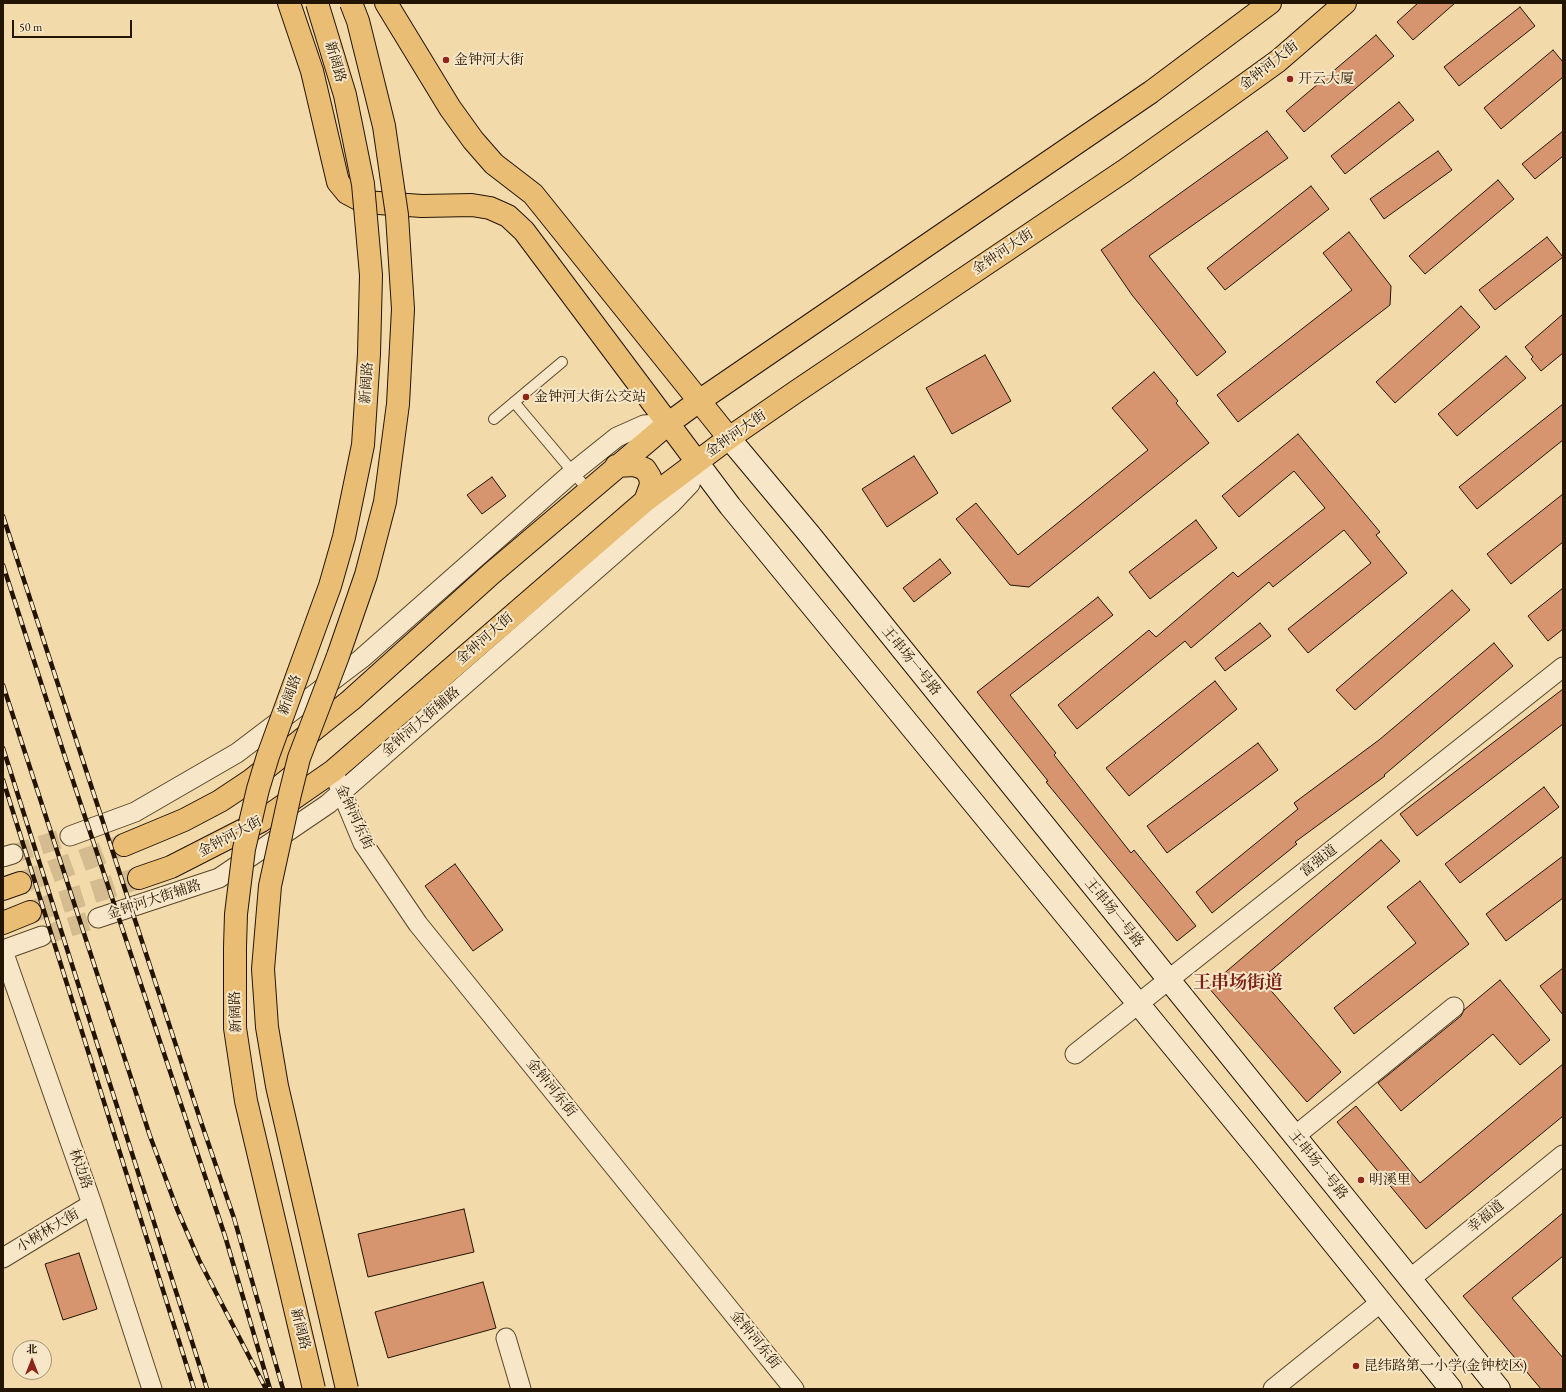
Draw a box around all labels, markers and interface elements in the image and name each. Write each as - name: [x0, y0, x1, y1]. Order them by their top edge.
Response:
- scale bar: [14, 12, 134, 38]
- text: 50 m: [19, 19, 42, 35]
- street label: 金钟河大街: [1236, 38, 1302, 94]
- street label: 新阔路: [321, 39, 349, 85]
- place label: 金钟河大街: [454, 52, 524, 68]
- marker: 金钟河大街: [441, 55, 451, 65]
- place label: 开云大厦: [1298, 71, 1354, 87]
- marker: 开云大厦: [1285, 74, 1295, 84]
- street label: 金钟河大街: [969, 225, 1037, 279]
- street label: 新阔路: [357, 361, 377, 405]
- place label: 金钟河大街公交站: [534, 389, 646, 405]
- marker: 金钟河大街公交站: [521, 392, 531, 402]
- street label: 金钟河大街: [703, 407, 769, 461]
- street label: 金钟河大街: [453, 610, 517, 668]
- street label: 王串场一号路: [878, 623, 944, 699]
- street label: 新阔路: [275, 672, 305, 718]
- street label: 金钟河大街辅路: [379, 684, 463, 760]
- street label: 金钟河东街: [332, 782, 376, 852]
- street label: 金钟河大街: [195, 813, 265, 861]
- street label: 富强道: [1297, 841, 1341, 881]
- street label: 王串场一号路: [1081, 875, 1147, 951]
- street label: 金钟河大街辅路: [105, 877, 203, 923]
- district label: 王串场街道: [1193, 972, 1283, 994]
- street label: 新阔路: [227, 991, 245, 1033]
- street label: 金钟河东街: [522, 1056, 580, 1120]
- street label: 王串场一号路: [1285, 1127, 1351, 1203]
- street label: 林边路: [65, 1146, 95, 1192]
- place label: 明溪里: [1369, 1172, 1411, 1188]
- marker: 明溪里: [1356, 1175, 1366, 1185]
- street label: 幸福道: [1464, 1197, 1508, 1237]
- street label: 小树林大街: [14, 1206, 82, 1256]
- street label: 新阔路: [287, 1307, 313, 1351]
- street label: 金钟河东街: [726, 1308, 784, 1372]
- north arrow: [12, 1340, 52, 1380]
- text: 北: [27, 1342, 38, 1356]
- place label: 昆纬路第一小学(金钟校区): [1364, 1358, 1527, 1374]
- marker: 昆纬路第一小学(金钟校区): [1351, 1361, 1361, 1371]

